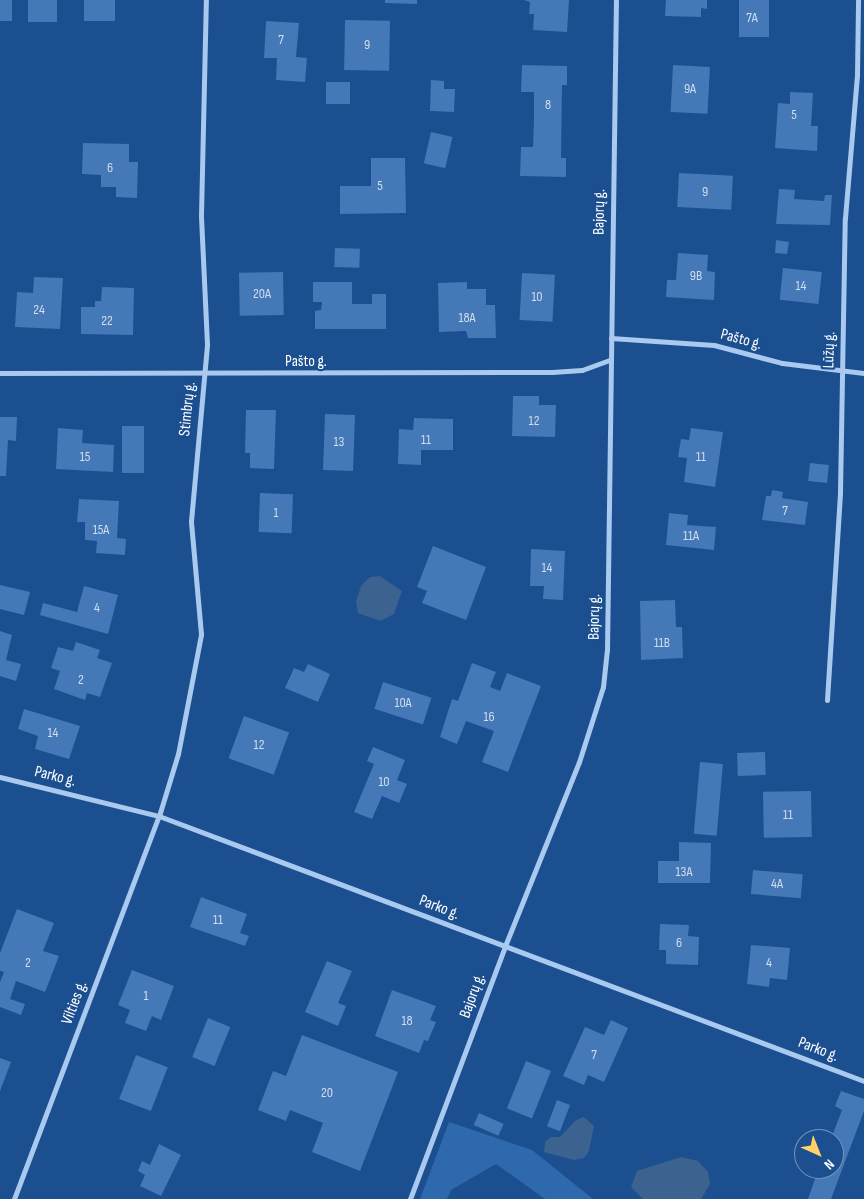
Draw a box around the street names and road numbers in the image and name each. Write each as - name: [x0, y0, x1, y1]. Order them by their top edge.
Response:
- street label: Bajorų g.: [590, 189, 610, 235]
- street label: Pašto g.: [718, 325, 764, 355]
- street label: Lūžų g.: [820, 331, 840, 369]
- street label: Pašto g.: [285, 352, 327, 372]
- street label: Stimbrų g.: [176, 381, 200, 437]
- street label: Bajorų g.: [585, 594, 605, 640]
- street label: Parko g.: [32, 763, 78, 791]
- street label: Parko g.: [416, 892, 462, 924]
- street label: Bajorų g.: [456, 971, 490, 1021]
- street label: Vilties g.: [58, 978, 92, 1028]
- street label: Parko g.: [795, 1034, 841, 1066]

